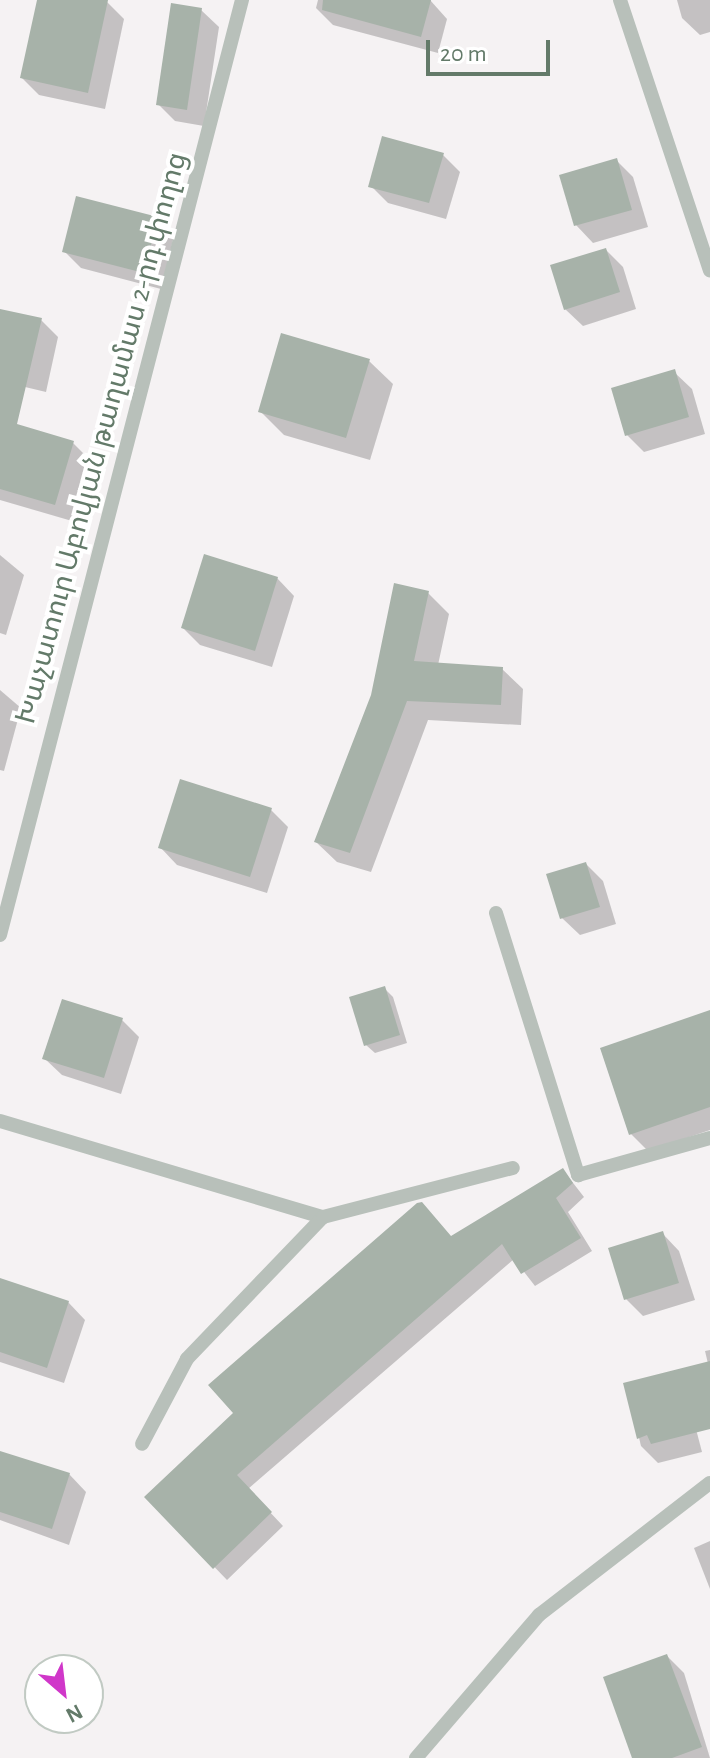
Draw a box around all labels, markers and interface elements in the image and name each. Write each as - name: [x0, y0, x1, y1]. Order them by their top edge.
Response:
- scale bar: [430, 24, 554, 74]
- text: 20 m: [440, 42, 487, 66]
- street label: Խաչատուր Աբովյան թաղամաս 2-րդ փողոց: [9, 149, 195, 727]
- north arrow: [24, 1654, 104, 1734]
- text: N: [62, 1700, 86, 1727]

